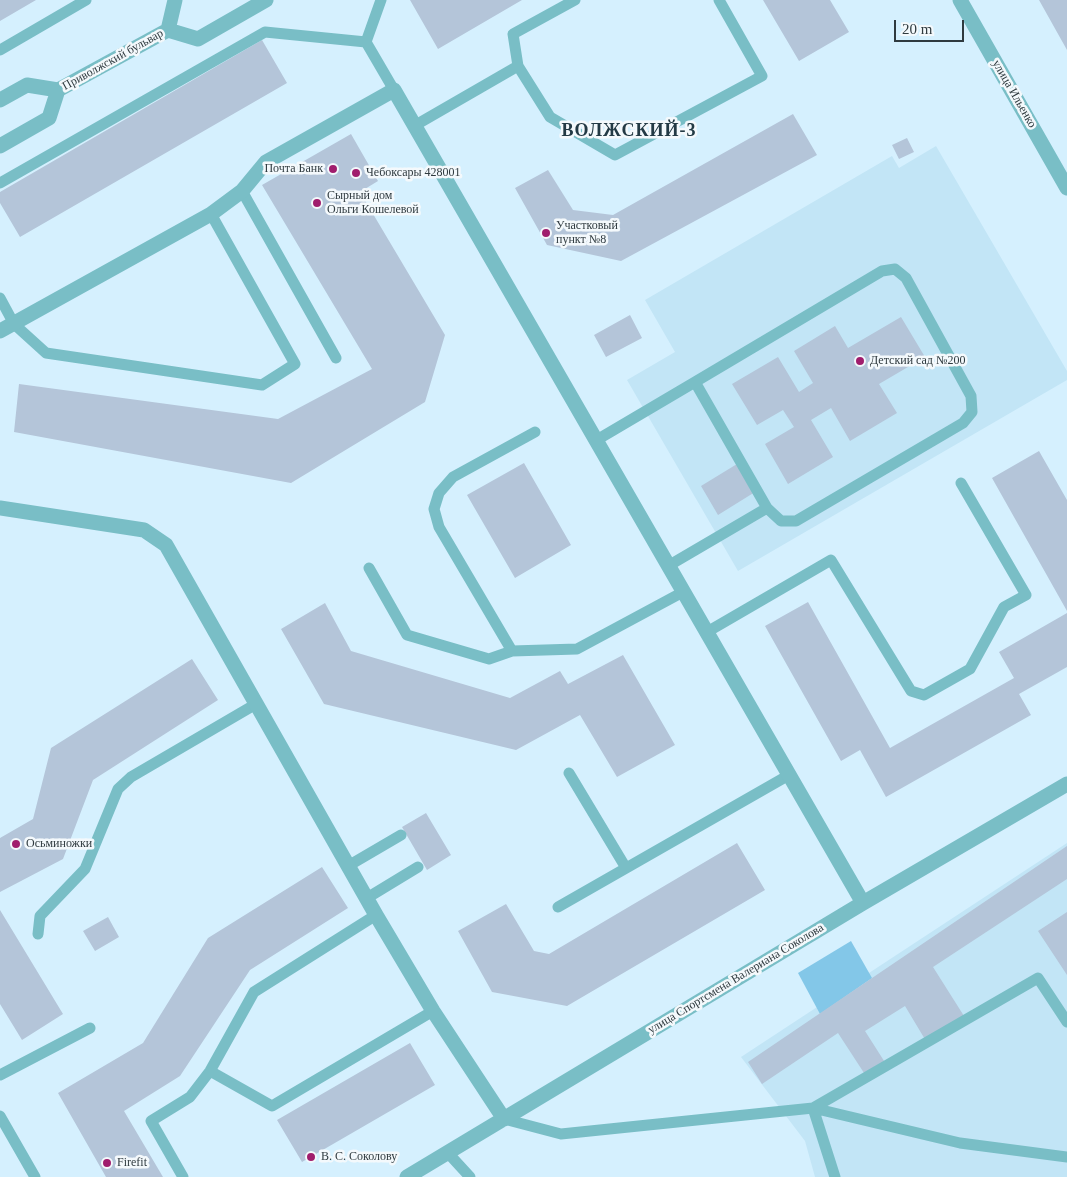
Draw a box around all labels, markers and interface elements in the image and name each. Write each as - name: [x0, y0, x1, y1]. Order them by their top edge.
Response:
- scale bar: [897, 10, 967, 42]
- text: 20 m: [902, 21, 932, 37]
- street label: Приволжский бульвар: [60, 26, 166, 94]
- street label: улица Ильенко: [989, 58, 1039, 130]
- district label: ВОЛЖСКИЙ-3: [560, 120, 698, 142]
- place label: Почта Банк: [264, 162, 323, 176]
- marker: Почта Банк: [327, 163, 339, 175]
- place label: Чебоксары 428001: [366, 166, 461, 180]
- marker: Чебоксары 428001: [350, 167, 362, 179]
- place label: Сырный дом Ольги Кошелевой: [327, 189, 419, 217]
- marker: Сырный дом Ольги Кошелевой: [311, 197, 323, 209]
- place label: Участковый пункт №8: [556, 219, 618, 247]
- marker: Участковый пункт №8: [540, 227, 552, 239]
- place label: Детский сад №200: [870, 354, 965, 368]
- marker: Детский сад №200: [854, 355, 866, 367]
- place label: Осьминожки: [26, 837, 92, 851]
- marker: Осьминожки: [10, 838, 22, 850]
- street label: улица Спортсмена Валериана Соколова: [646, 921, 826, 1037]
- place label: В. С. Соколову: [321, 1150, 397, 1164]
- marker: В. С. Соколову: [305, 1151, 317, 1163]
- place label: Firefit: [117, 1156, 147, 1170]
- marker: Firefit: [101, 1157, 113, 1169]

